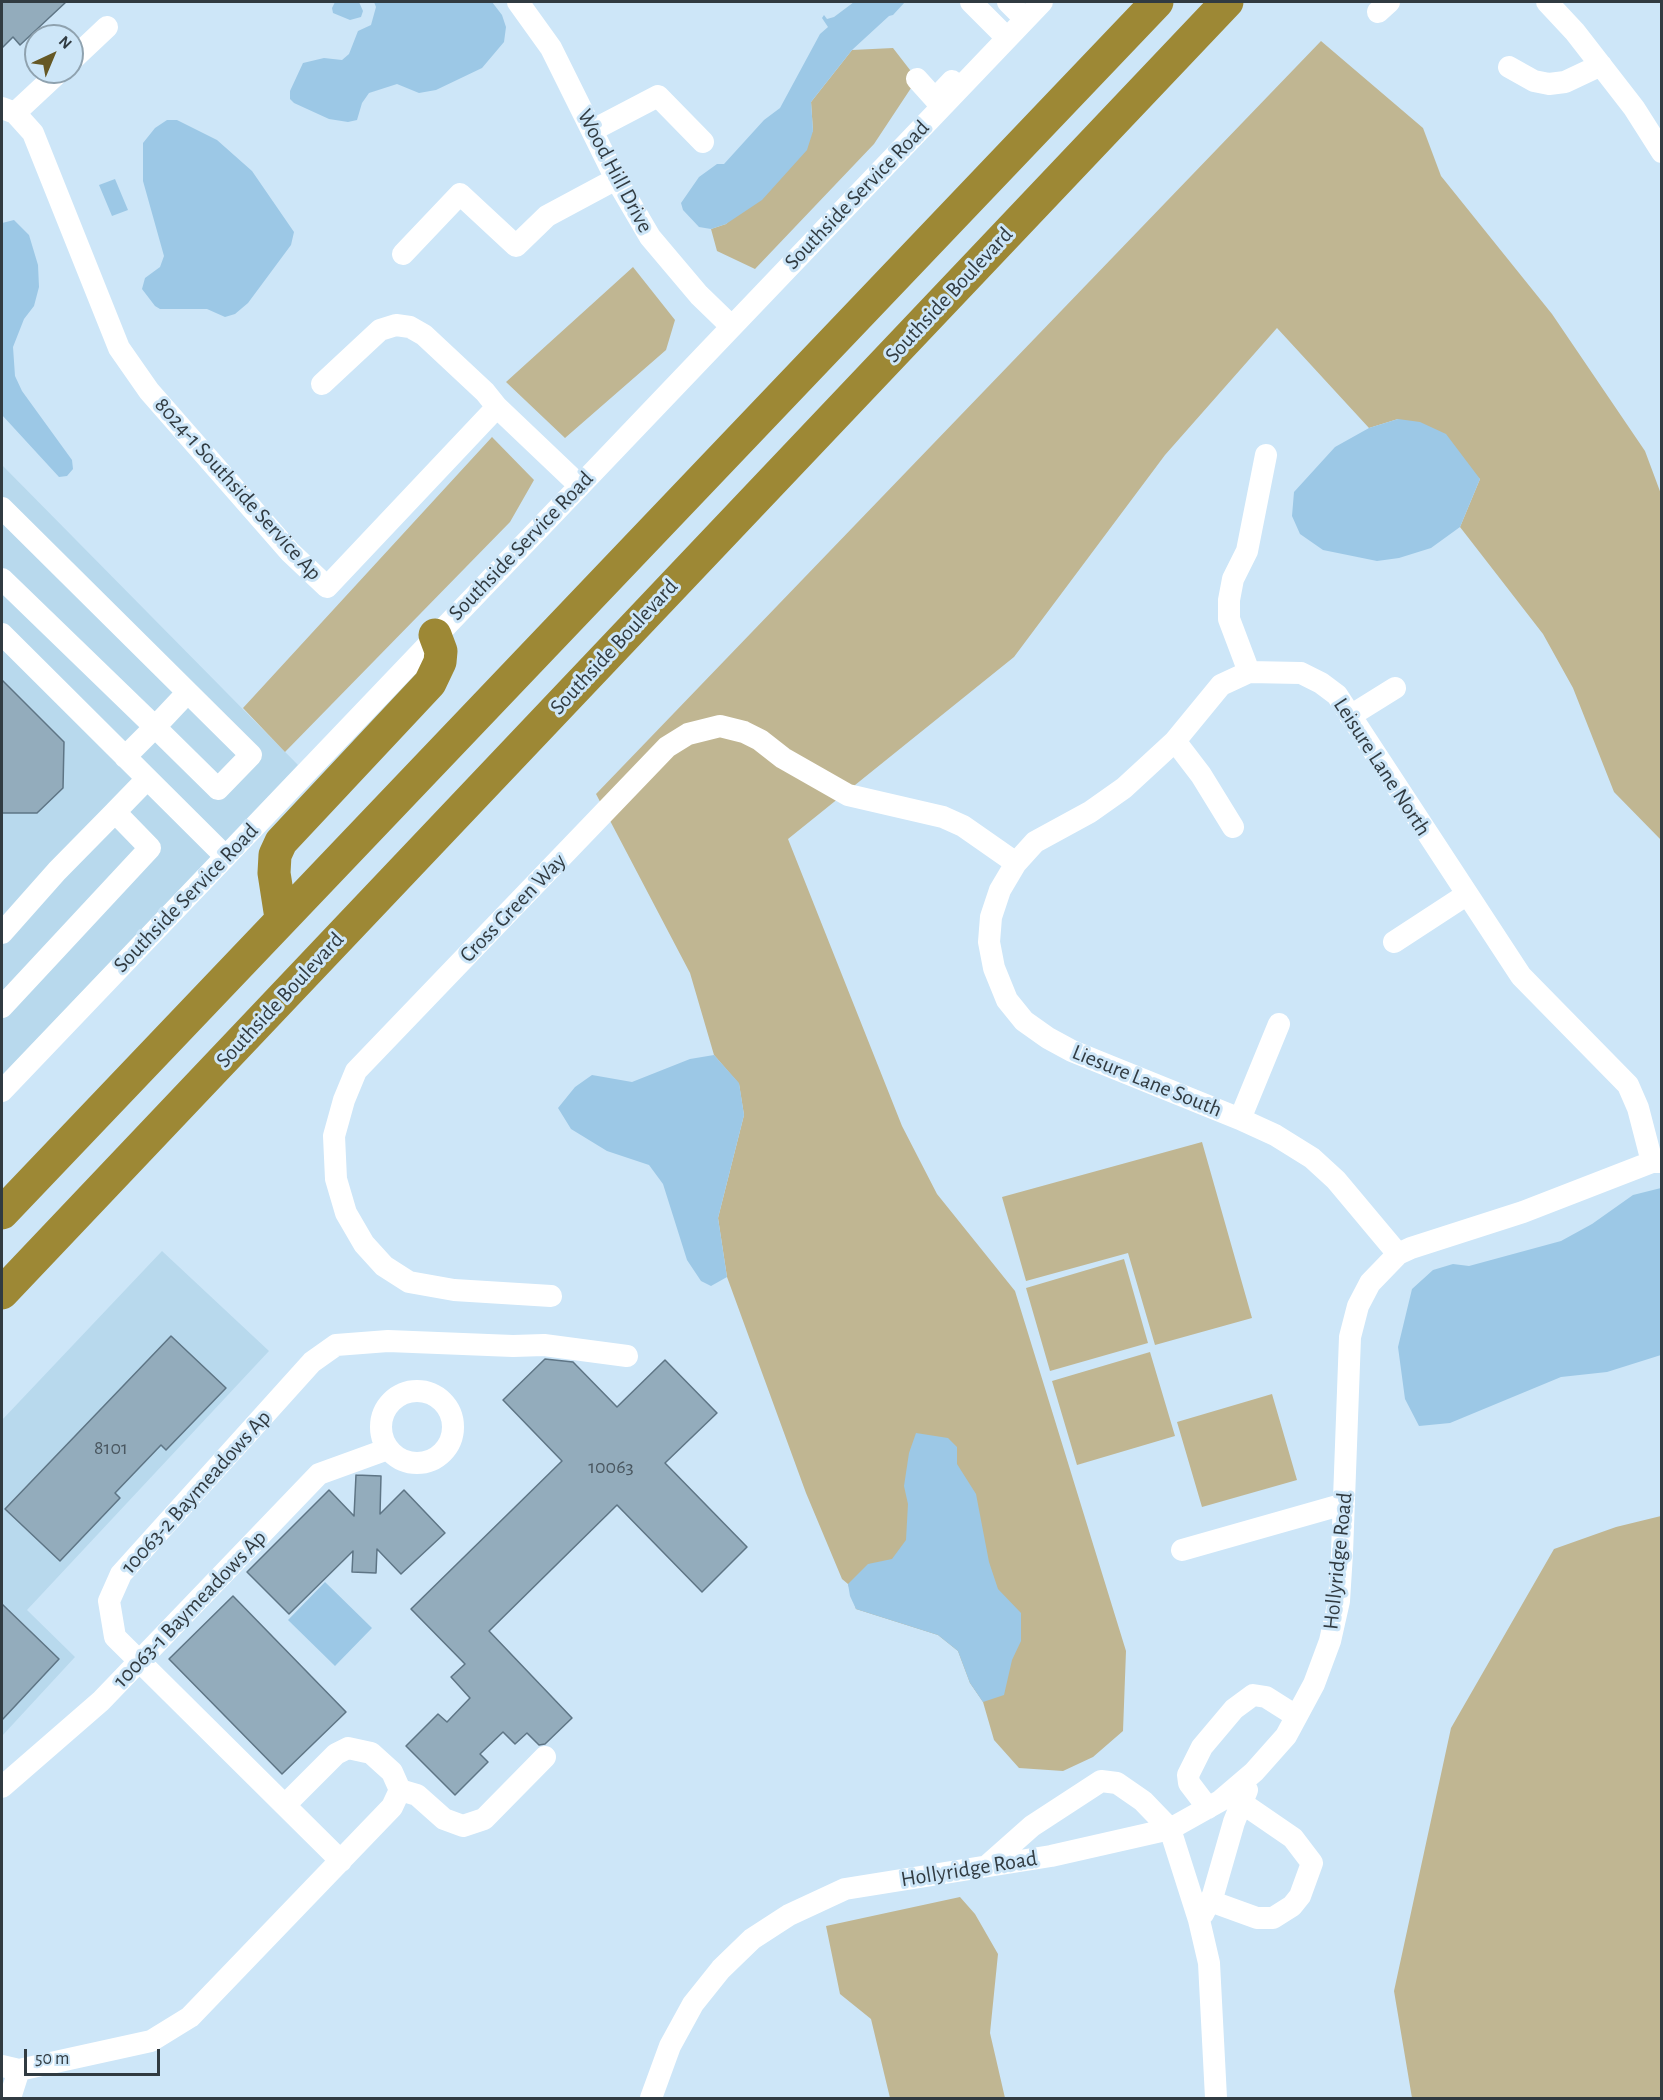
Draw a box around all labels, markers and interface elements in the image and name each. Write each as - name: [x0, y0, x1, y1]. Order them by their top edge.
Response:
- north arrow: [24, 24, 84, 84]
- text: N: [56, 33, 75, 52]
- street label: Wood Hill Drive: [571, 105, 659, 237]
- street label: Southside Service Road: [779, 115, 935, 275]
- street label: Southside Boulevard: [879, 222, 1019, 368]
- street label: 8024-1 Southside Service Ap: [149, 392, 327, 586]
- street label: Southside Service Road: [443, 466, 599, 626]
- street label: Southside Boulevard: [544, 574, 684, 720]
- street label: Leisure Lane North: [1328, 693, 1436, 841]
- street label: Southside Service Road: [108, 818, 264, 978]
- street label: Cross Green Way: [454, 848, 572, 968]
- street label: Southside Boulevard: [210, 927, 350, 1073]
- street label: Liesure Lane South: [1068, 1039, 1226, 1123]
- street label: 10063-2 Baymeadows Ap: [115, 1405, 277, 1579]
- house number: 8101: [94, 1436, 128, 1460]
- house number: 10063: [588, 1455, 634, 1479]
- street label: Hollyridge Road: [1318, 1491, 1358, 1631]
- street label: 10063-1 Baymeadows Ap: [108, 1525, 272, 1693]
- street label: Hollyridge Road: [899, 1845, 1039, 1893]
- scale bar: [27, 2037, 164, 2075]
- text: 50 m: [35, 2050, 69, 2068]

